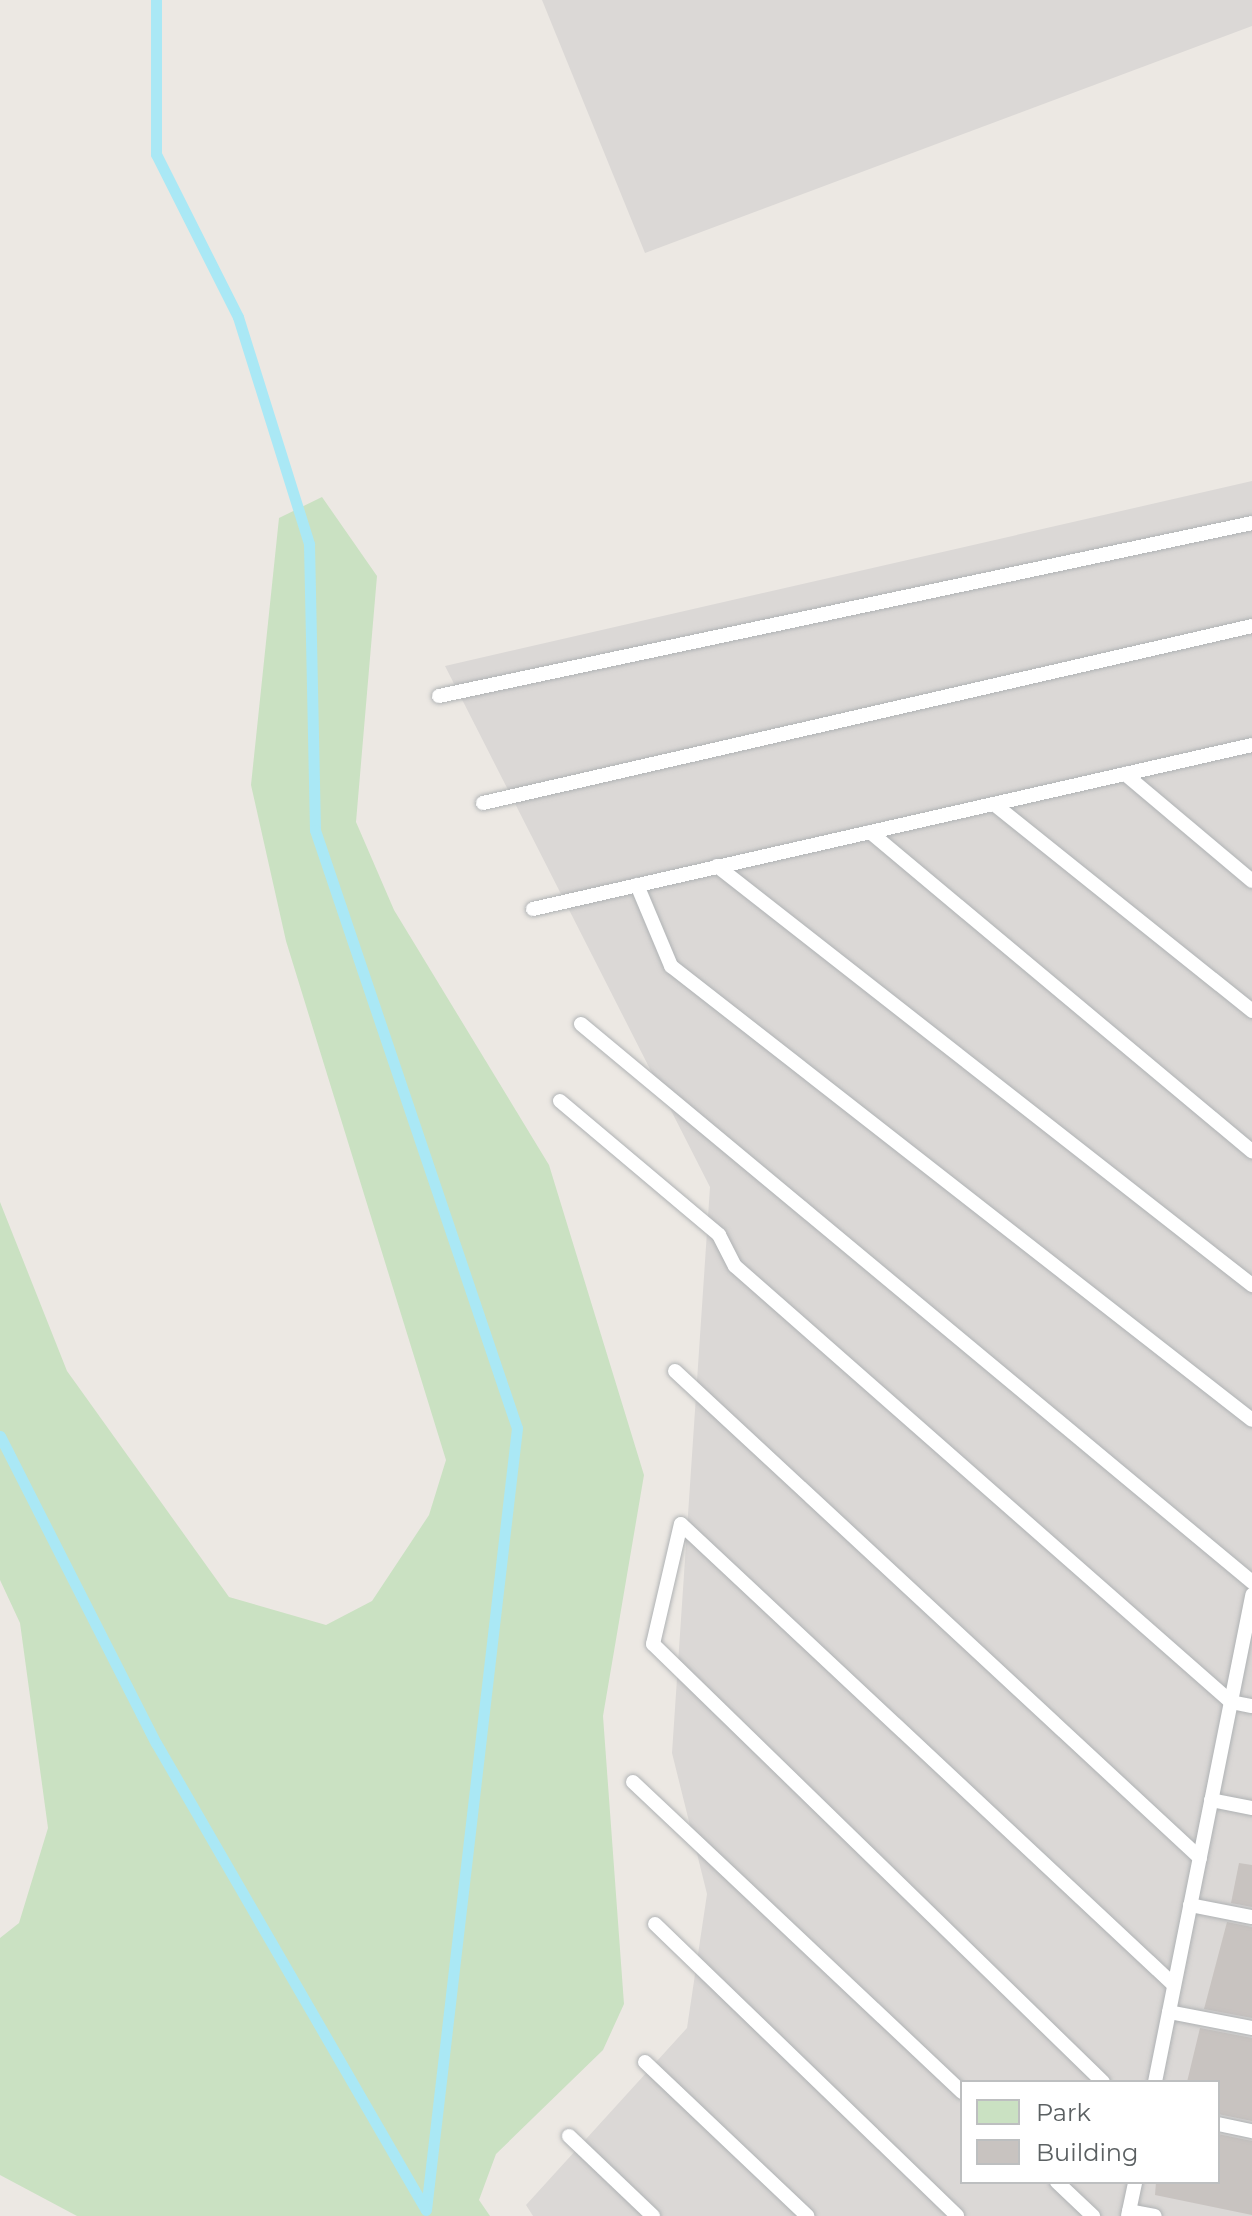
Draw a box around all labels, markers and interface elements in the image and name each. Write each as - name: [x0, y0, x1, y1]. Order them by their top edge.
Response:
- legend: [960, 2080, 1220, 2184]
- text: Park: [1036, 2098, 1091, 2127]
- text: Building: [1036, 2138, 1139, 2167]

